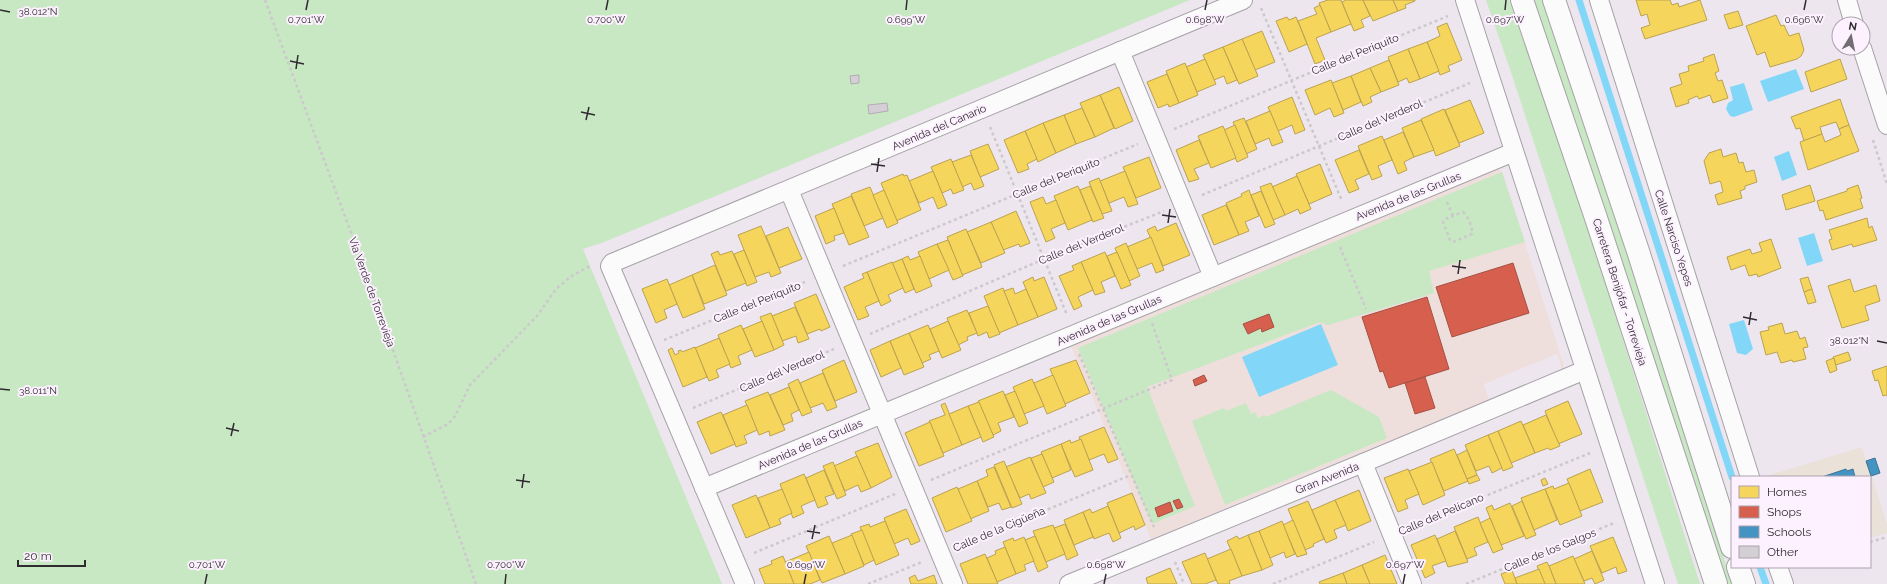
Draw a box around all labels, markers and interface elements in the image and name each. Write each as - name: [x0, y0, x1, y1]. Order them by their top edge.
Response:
- text: 38.012°N: [18, 6, 58, 17]
- text: 0.701°W: [288, 14, 325, 25]
- text: 0.700°W: [587, 14, 626, 25]
- text: 0.699°W: [887, 14, 926, 25]
- text: 0.698°W: [1186, 14, 1225, 25]
- text: 0.697°W: [1486, 14, 1525, 25]
- text: 0.696°W: [1784, 14, 1824, 25]
- north arrow: [1831, 16, 1871, 56]
- text: N: [1847, 20, 1858, 34]
- street label: Calle del Periquito: [1310, 31, 1401, 78]
- street label: Calle del Verderol: [1336, 97, 1424, 144]
- street label: Avenida del Canario: [890, 102, 989, 153]
- street label: Calle del Periquito: [1011, 155, 1102, 202]
- street label: Avenida de las Grullas: [1354, 169, 1463, 224]
- street label: Calle Narciso Yepes: [1652, 188, 1695, 288]
- street label: Carretera Benijófar - Torrevieja: [1590, 217, 1649, 367]
- street label: Calle del Verderol: [1037, 221, 1126, 267]
- street label: Vía Verde de Torrevieja: [346, 235, 397, 349]
- street label: Calle del Periquito: [712, 279, 803, 326]
- street label: Avenida de las Grullas: [1055, 293, 1163, 348]
- text: 38.012°N: [1829, 335, 1869, 346]
- street label: Calle del Verderol: [738, 348, 826, 395]
- text: 38.011°N: [19, 385, 57, 396]
- street label: Avenida de las Grullas: [756, 417, 864, 472]
- street label: Gran Avenida: [1293, 460, 1361, 497]
- legend: [1731, 476, 1871, 568]
- text: Homes: [1767, 485, 1807, 499]
- street label: Calle del Pelícano: [1397, 490, 1486, 538]
- street label: Calle de la Cigüeña: [951, 504, 1047, 555]
- text: Shops: [1767, 505, 1802, 519]
- text: Schools: [1767, 525, 1811, 539]
- street label: Calle de los Galgos: [1502, 526, 1598, 575]
- scale bar: [18, 542, 85, 568]
- text: Other: [1767, 545, 1799, 559]
- text: 20 m: [24, 549, 52, 563]
- text: 0.701°W: [189, 559, 226, 570]
- text: 0.700°W: [487, 559, 526, 570]
- text: 0.699°W: [787, 559, 826, 570]
- text: 0.698°W: [1087, 559, 1126, 570]
- text: 0.697°W: [1386, 559, 1425, 570]

